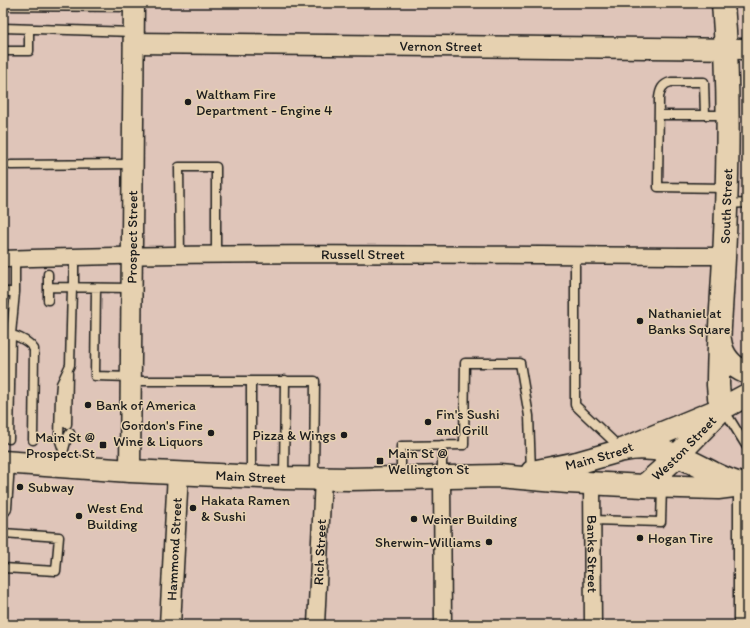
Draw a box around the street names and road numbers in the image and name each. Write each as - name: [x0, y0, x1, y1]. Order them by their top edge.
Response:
- street label: Vernon Street: [400, 38, 482, 55]
- street label: South Street: [717, 168, 736, 244]
- street label: Prospect Street: [124, 190, 141, 284]
- street label: Russell Street: [321, 246, 405, 263]
- street label: Weston Street: [648, 412, 720, 484]
- street label: Main Street: [564, 438, 636, 474]
- street label: Main Street: [215, 467, 286, 487]
- street label: Hammond Street: [163, 497, 186, 601]
- street label: Banks Street: [583, 515, 601, 593]
- street label: Rich Street: [310, 519, 330, 586]

